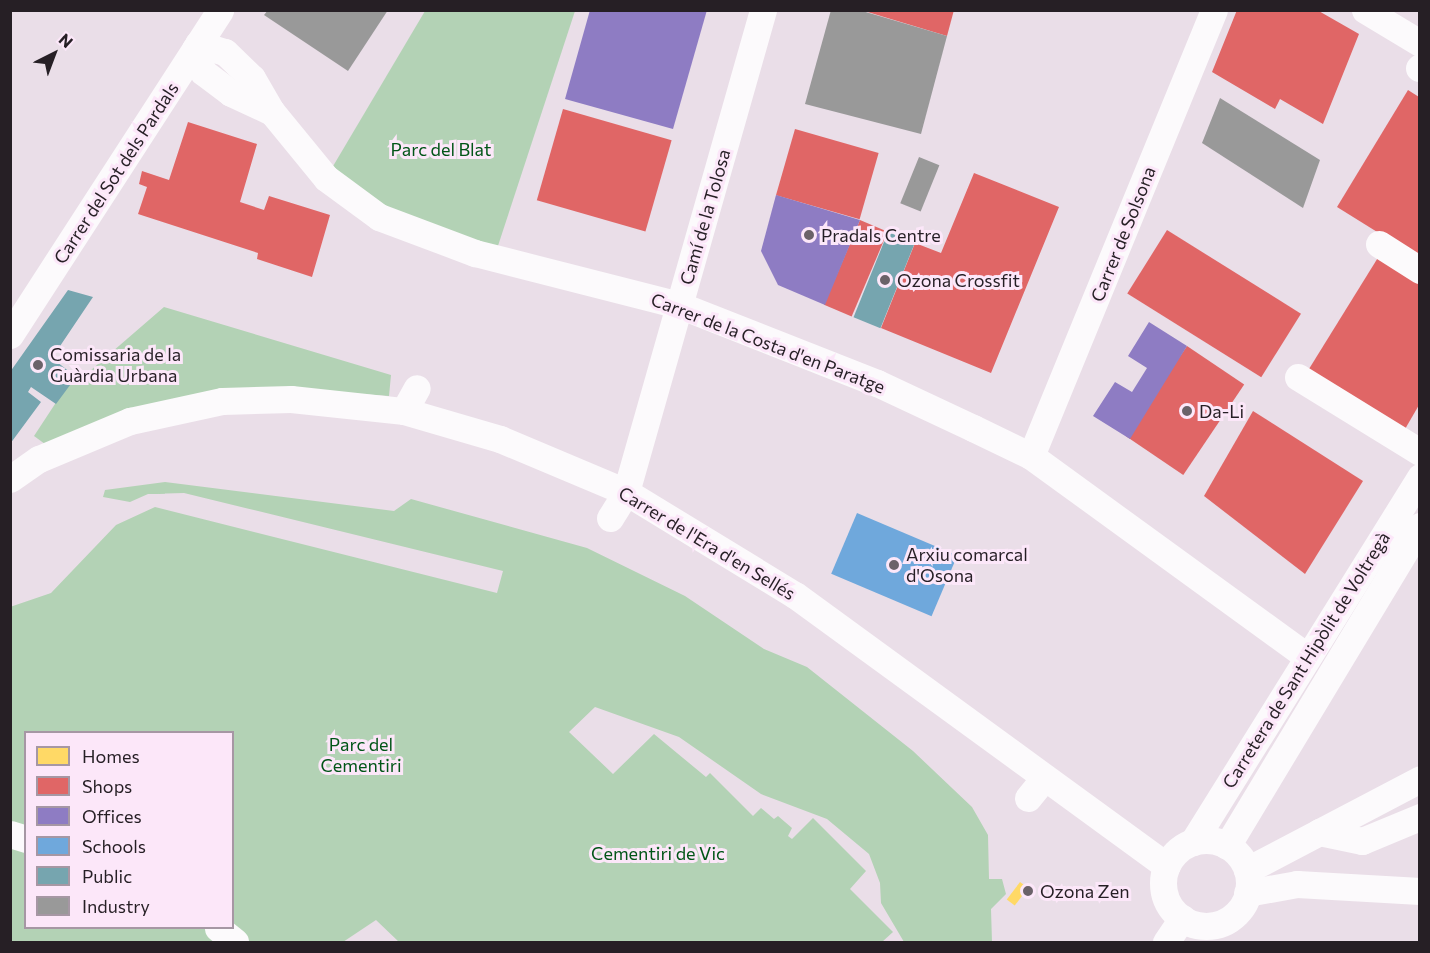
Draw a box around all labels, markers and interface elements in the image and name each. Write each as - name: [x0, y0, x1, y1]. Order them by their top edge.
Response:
- north arrow: [24, 24, 84, 84]
- text: N: [56, 29, 77, 51]
- street label: Carrer del Sot dels Pardals: [49, 78, 183, 268]
- park label: Parc del Blat: [391, 138, 491, 160]
- street label: Camí de la Tolosa: [675, 147, 735, 287]
- street label: Carrer de Solsona: [1086, 163, 1160, 305]
- place label: Pradals Centre: [821, 224, 941, 246]
- marker: Pradals Centre: [802, 228, 816, 242]
- place label: Ozona Crossfit: [897, 269, 1020, 291]
- marker: Ozona Crossfit: [878, 273, 892, 287]
- street label: Carrer de la Costa d'en Paratge: [648, 288, 888, 398]
- place label: Comissaria de la Guàrdia Urbana: [50, 344, 181, 386]
- marker: Comissaria de la Guàrdia Urbana: [31, 358, 45, 372]
- place label: Da-Li: [1199, 400, 1244, 422]
- marker: Da-Li: [1180, 404, 1194, 418]
- street label: Carrer de l'Era d'en Sellés: [615, 482, 799, 604]
- street label: Carretera de Sant Hipòlit de Voltregà: [1218, 528, 1394, 792]
- place label: Arxiu comarcal d'Osona: [906, 544, 1028, 586]
- marker: Arxiu comarcal d'Osona: [887, 558, 901, 572]
- legend: [24, 731, 234, 929]
- park label: Parc del Cementiri: [320, 734, 402, 777]
- text: Homes: [82, 745, 140, 767]
- text: Shops: [82, 775, 132, 797]
- text: Offices: [82, 805, 142, 827]
- text: Schools: [82, 835, 146, 857]
- park label: Cementiri de Vic: [591, 842, 725, 864]
- text: Public: [82, 865, 132, 887]
- place label: Ozona Zen: [1040, 880, 1129, 902]
- marker: Ozona Zen: [1021, 884, 1035, 898]
- text: Industry: [82, 895, 150, 917]

